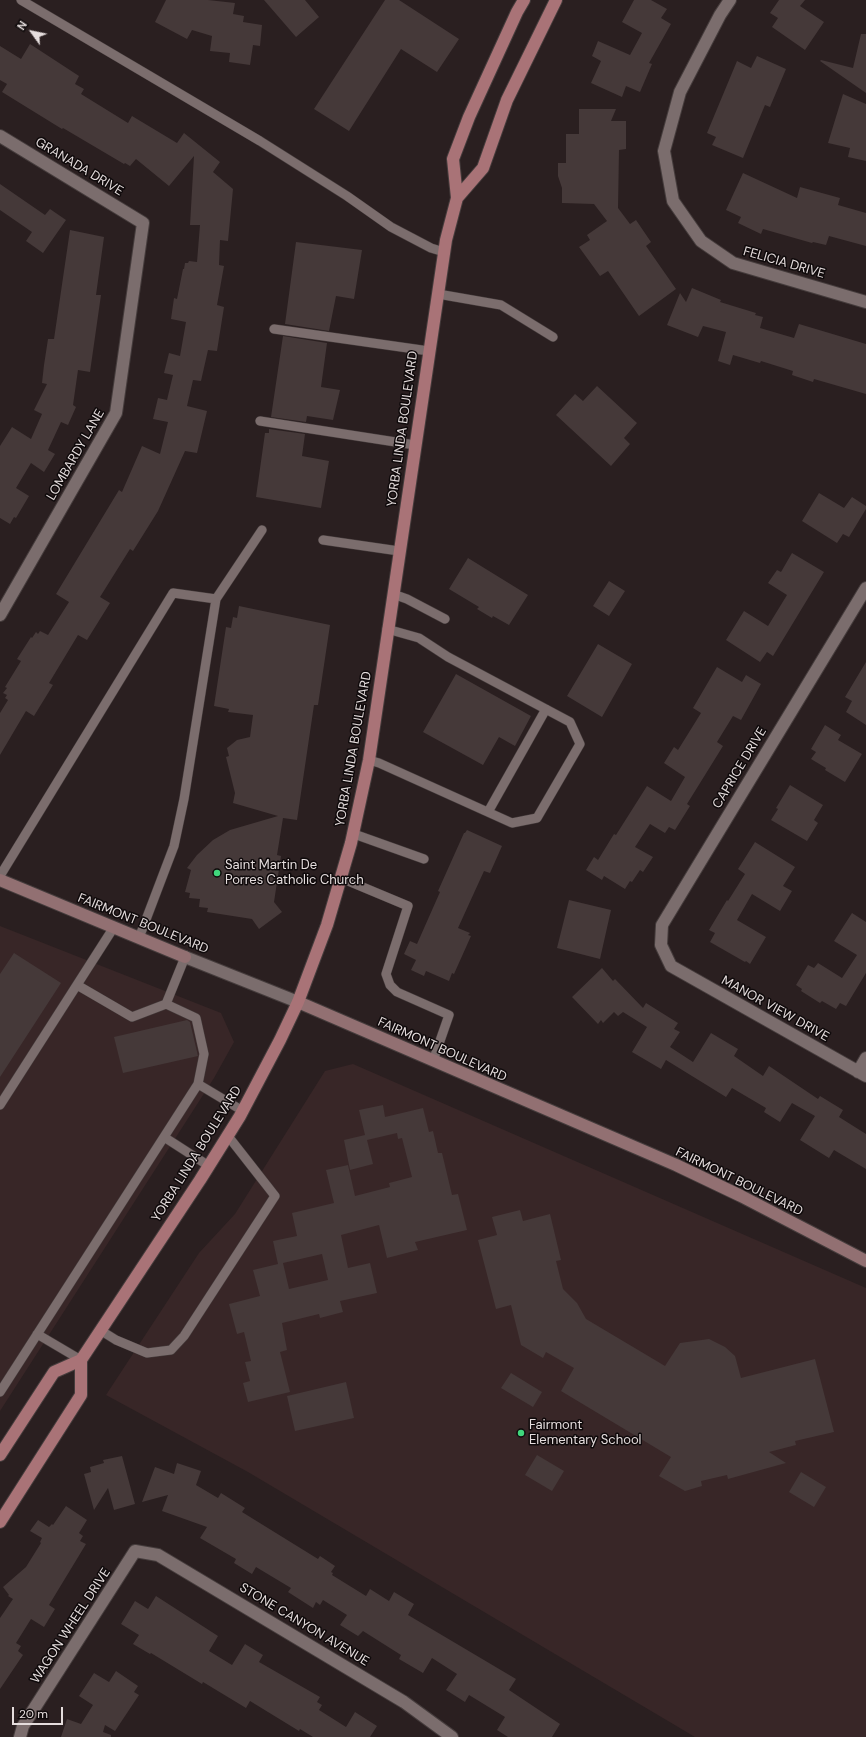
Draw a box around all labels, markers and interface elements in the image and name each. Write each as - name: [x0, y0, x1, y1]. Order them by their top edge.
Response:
- north arrow: [12, 12, 52, 52]
- text: N: [14, 18, 30, 33]
- street label: GRANADA DRIVE: [32, 135, 126, 199]
- street label: FELICIA DRIVE: [741, 244, 827, 282]
- street label: YORBA LINDA BOULEVARD: [384, 350, 422, 508]
- street label: LOMBARDY LANE: [44, 407, 108, 503]
- street label: YORBA LINDA BOULEVARD: [333, 670, 375, 828]
- street label: CAPRICE DRIVE: [710, 725, 770, 811]
- place label: Saint Martin De Porres Catholic Church: [225, 858, 364, 889]
- marker: Saint Martin De Porres Catholic Church: [212, 868, 222, 878]
- street label: FAIRMONT BOULEVARD: [75, 891, 211, 957]
- street label: MANOR VIEW DRIVE: [718, 973, 832, 1045]
- street label: FAIRMONT BOULEVARD: [375, 1015, 509, 1085]
- street label: YORBA LINDA BOULEVARD: [149, 1083, 245, 1225]
- street label: FAIRMONT BOULEVARD: [673, 1144, 805, 1220]
- place label: Fairmont Elementary School: [529, 1418, 641, 1449]
- marker: Fairmont Elementary School: [516, 1428, 526, 1438]
- street label: WAGON WHEEL DRIVE: [28, 1565, 114, 1687]
- street label: STONE CANYON AVENUE: [236, 1580, 372, 1670]
- scale bar: [14, 1699, 65, 1725]
- text: 20 m: [19, 1706, 48, 1722]

